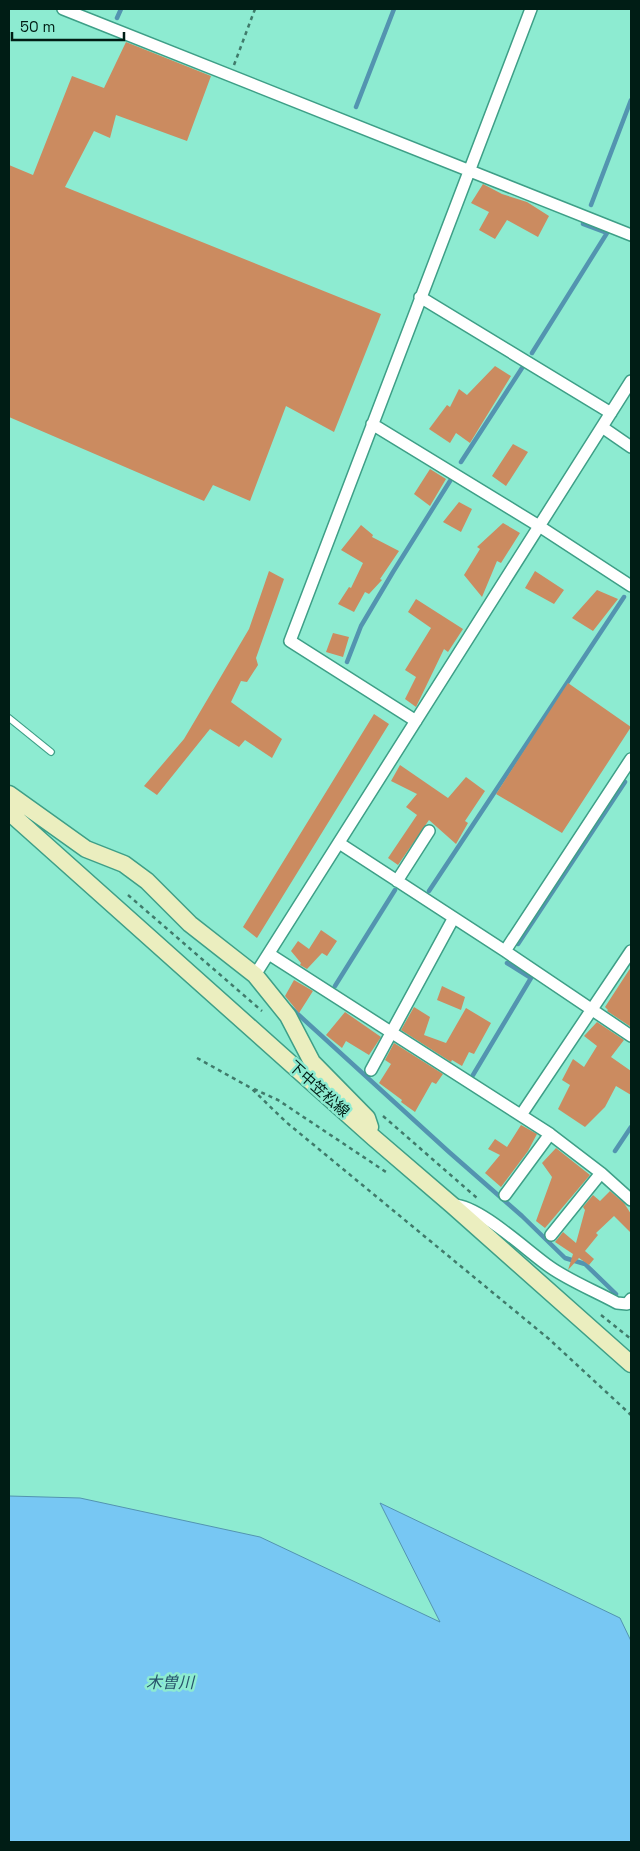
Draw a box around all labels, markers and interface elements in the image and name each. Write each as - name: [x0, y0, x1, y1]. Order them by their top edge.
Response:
- scale bar: [12, 10, 125, 42]
- text: 50 m: [20, 17, 55, 36]
- street label: 下中笠松線: [285, 1056, 354, 1121]
- water label: 木曽川: [146, 1672, 196, 1693]

